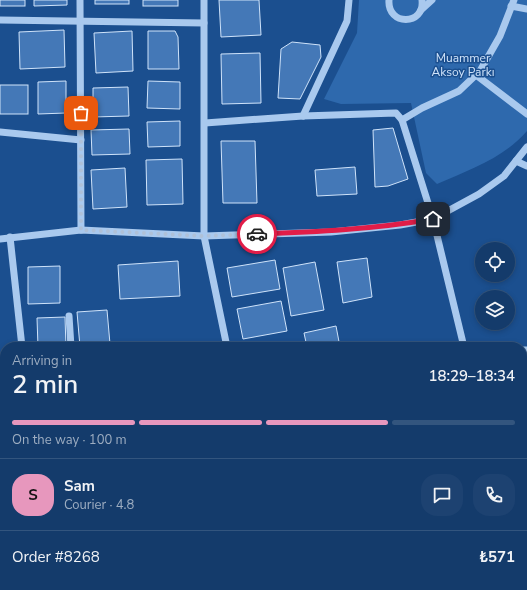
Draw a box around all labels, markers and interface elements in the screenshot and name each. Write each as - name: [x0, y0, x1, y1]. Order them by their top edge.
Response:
- park label: Muammer Aksoy Parkı: [432, 50, 495, 80]
- pin: [64, 96, 98, 130]
- icon: bag: [70, 102, 92, 124]
- pin: [416, 202, 450, 236]
- icon: home: [422, 208, 444, 230]
- courier: [237, 214, 277, 254]
- icon: car: [246, 223, 268, 245]
- map controls: [475, 242, 515, 330]
- button: locate: [475, 242, 515, 282]
- button: layers: [475, 290, 515, 330]
- text: Arriving in: [12, 352, 72, 370]
- text: 18:29–18:34: [428, 366, 515, 386]
- text: 2 min: [12, 367, 78, 402]
- text: On the way · 100 m: [12, 431, 127, 449]
- button: chat: [421, 474, 463, 516]
- button: phone: [473, 474, 515, 516]
- text: Sam: [64, 476, 95, 496]
- text: S: [28, 485, 38, 505]
- text: Courier · 4.8: [64, 496, 134, 514]
- text: Order #8268: [12, 547, 100, 567]
- text: ₺571: [479, 547, 515, 567]

